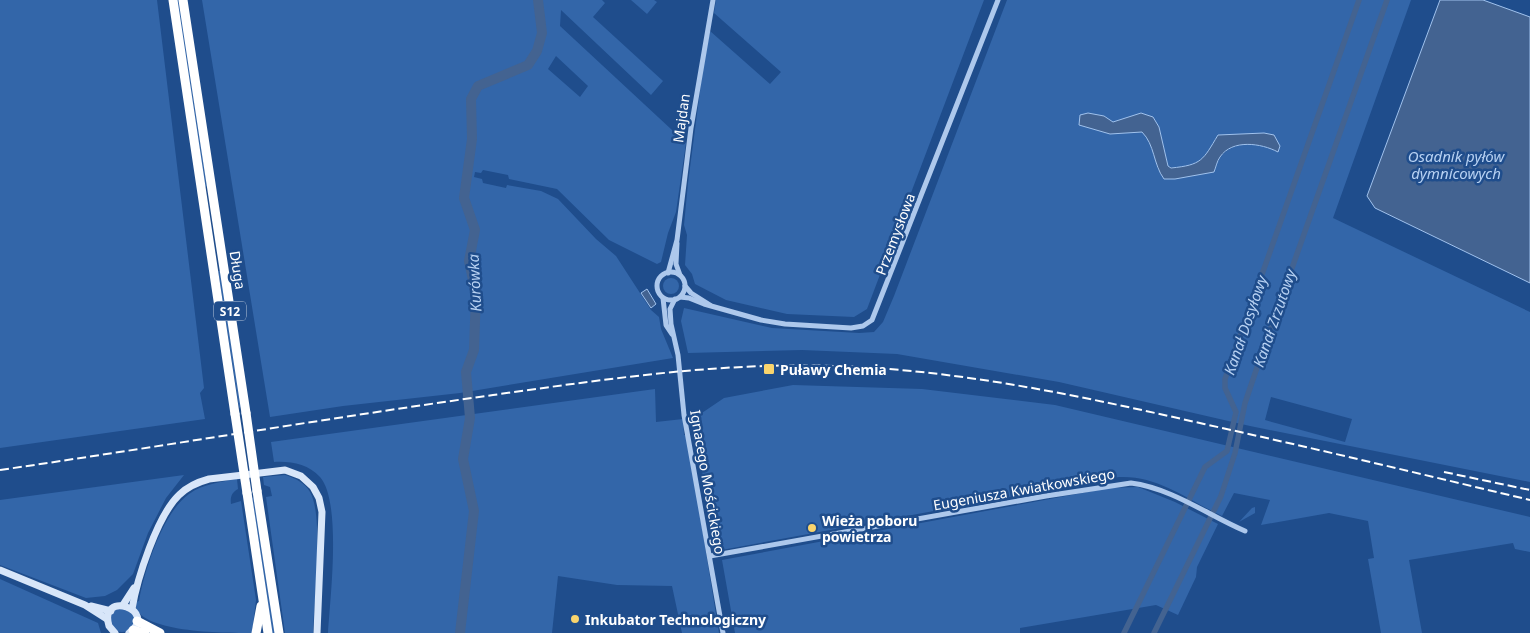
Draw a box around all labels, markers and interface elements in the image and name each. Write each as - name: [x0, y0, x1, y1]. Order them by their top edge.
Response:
- street label: Majdan: [668, 92, 694, 144]
- water label: Osadnik pyłów dymnicowych: [1408, 146, 1505, 183]
- street label: Przemysłowa: [871, 190, 919, 278]
- street label: Długa: [226, 249, 250, 291]
- water label: Kurówka: [462, 253, 485, 312]
- water label: Kanał Zrzutowy: [1248, 265, 1300, 370]
- water label: Kanał Dosyłowy: [1219, 272, 1272, 377]
- road number: S12: [214, 302, 246, 321]
- place label: Puławy Chemia: [780, 360, 887, 379]
- marker: Puławy Chemia: [762, 362, 776, 376]
- street label: Ignacego Mościckiego: [686, 408, 730, 556]
- street label: Eugeniusza Kwiatkowskiego: [932, 464, 1116, 514]
- place label: Wieża poboru powietrza: [822, 511, 917, 546]
- marker: Wieża poboru powietrza: [806, 522, 818, 534]
- place label: Inkubator Technologiczny: [585, 610, 766, 629]
- marker: Inkubator Technologiczny: [569, 613, 581, 625]

